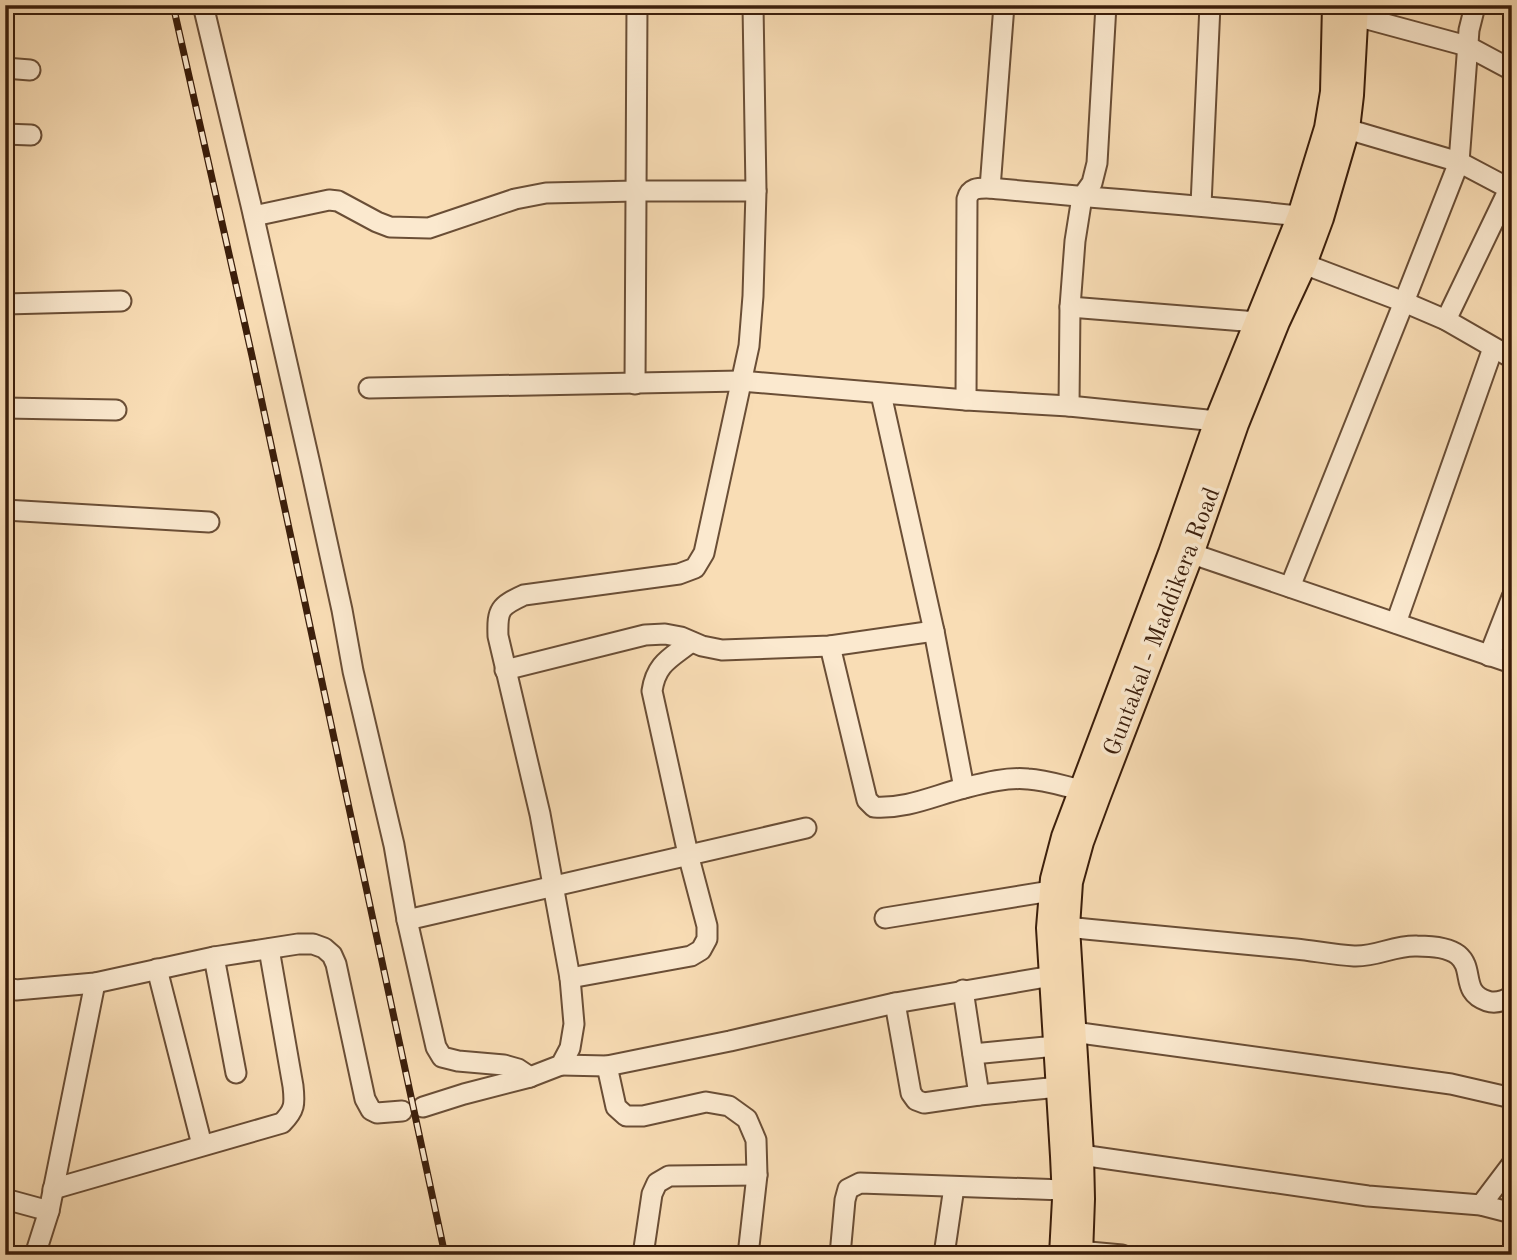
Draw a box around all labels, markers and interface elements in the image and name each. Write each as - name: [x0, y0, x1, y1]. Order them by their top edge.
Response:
- street label: Guntakal - Maddikera Road: [1101, 484, 1225, 760]

